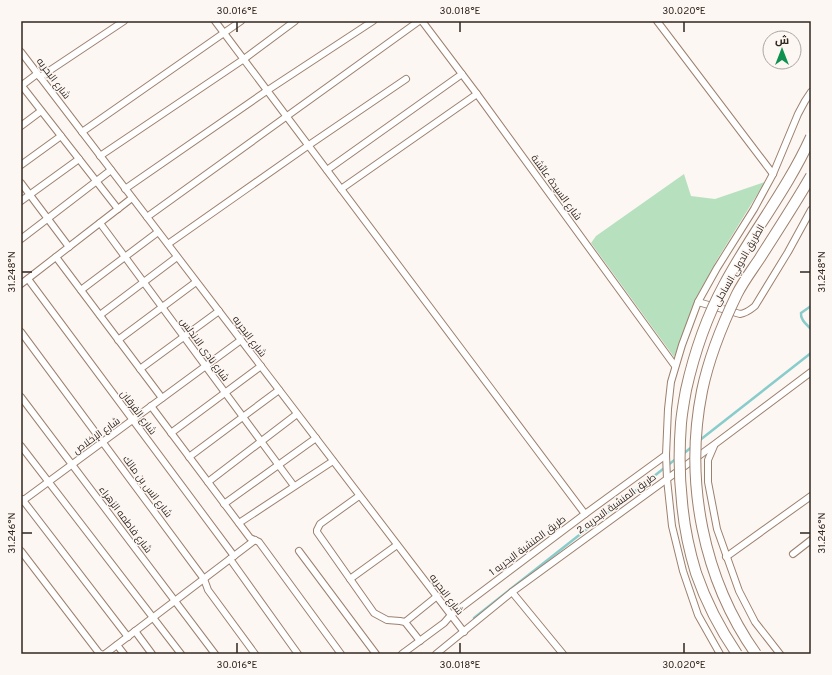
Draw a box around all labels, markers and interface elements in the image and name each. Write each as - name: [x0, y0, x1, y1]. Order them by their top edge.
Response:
- text: 30.016°E: [217, 5, 257, 18]
- text: 30.018°E: [440, 5, 480, 18]
- text: 30.020°E: [662, 5, 706, 18]
- north arrow: [762, 30, 802, 70]
- text: ش: [775, 34, 789, 48]
- street label: شارع البحريه: [33, 56, 73, 102]
- street label: شارع السيدة عائشة: [528, 152, 584, 223]
- street label: الطريق الدولي الساحلى: [711, 222, 768, 309]
- text: 31.248°N: [6, 251, 19, 293]
- text: 31.248°N: [816, 251, 829, 293]
- street label: شارع البحريه: [229, 314, 269, 360]
- street label: شارع نادى الاندلس: [176, 315, 231, 384]
- street label: شارع الفرقان: [117, 388, 159, 438]
- street label: شارع الإخلاص: [71, 415, 123, 458]
- street label: شارع انس بن مالك: [119, 453, 174, 520]
- street label: طريق المنشية البحريه 2: [575, 471, 659, 537]
- street label: شارع فاطمه الزهراء: [95, 484, 154, 556]
- text: 31.246°N: [6, 512, 19, 554]
- text: 31.246°N: [816, 512, 829, 554]
- street label: طريق المنشية البحريه 1: [487, 513, 569, 579]
- street label: شارع البحريه: [426, 572, 466, 618]
- text: 30.016°E: [217, 659, 257, 672]
- text: 30.018°E: [440, 659, 480, 672]
- text: 30.020°E: [662, 659, 706, 672]

